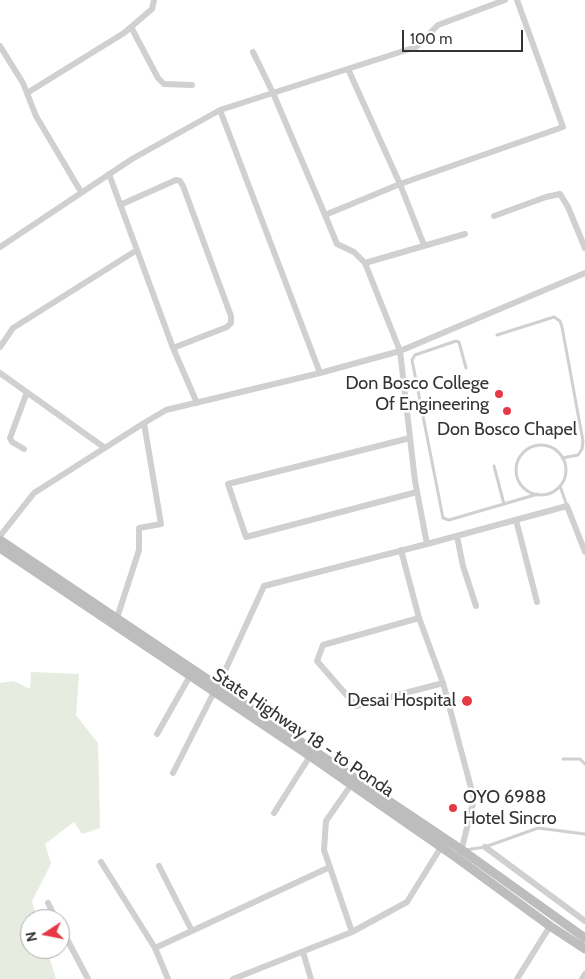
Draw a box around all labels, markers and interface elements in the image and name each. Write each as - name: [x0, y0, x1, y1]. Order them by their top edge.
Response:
- scale bar: [405, 20, 526, 52]
- text: 100 m: [410, 30, 452, 48]
- place label: Don Bosco College Of Engineering: [345, 373, 489, 416]
- marker: Don Bosco College Of Engineering: [493, 388, 505, 400]
- marker: Don Bosco Chapel: [501, 405, 513, 417]
- place label: Don Bosco Chapel: [437, 419, 577, 441]
- street label: State Highway 18 - to Ponda: [208, 664, 398, 802]
- place label: Desai Hospital: [347, 690, 456, 712]
- marker: Desai Hospital: [460, 694, 474, 708]
- place label: OYO 6988 Hotel Sincro: [463, 787, 557, 830]
- marker: OYO 6988 Hotel Sincro: [447, 802, 459, 814]
- north arrow: [20, 909, 70, 959]
- text: N: [21, 930, 41, 943]

